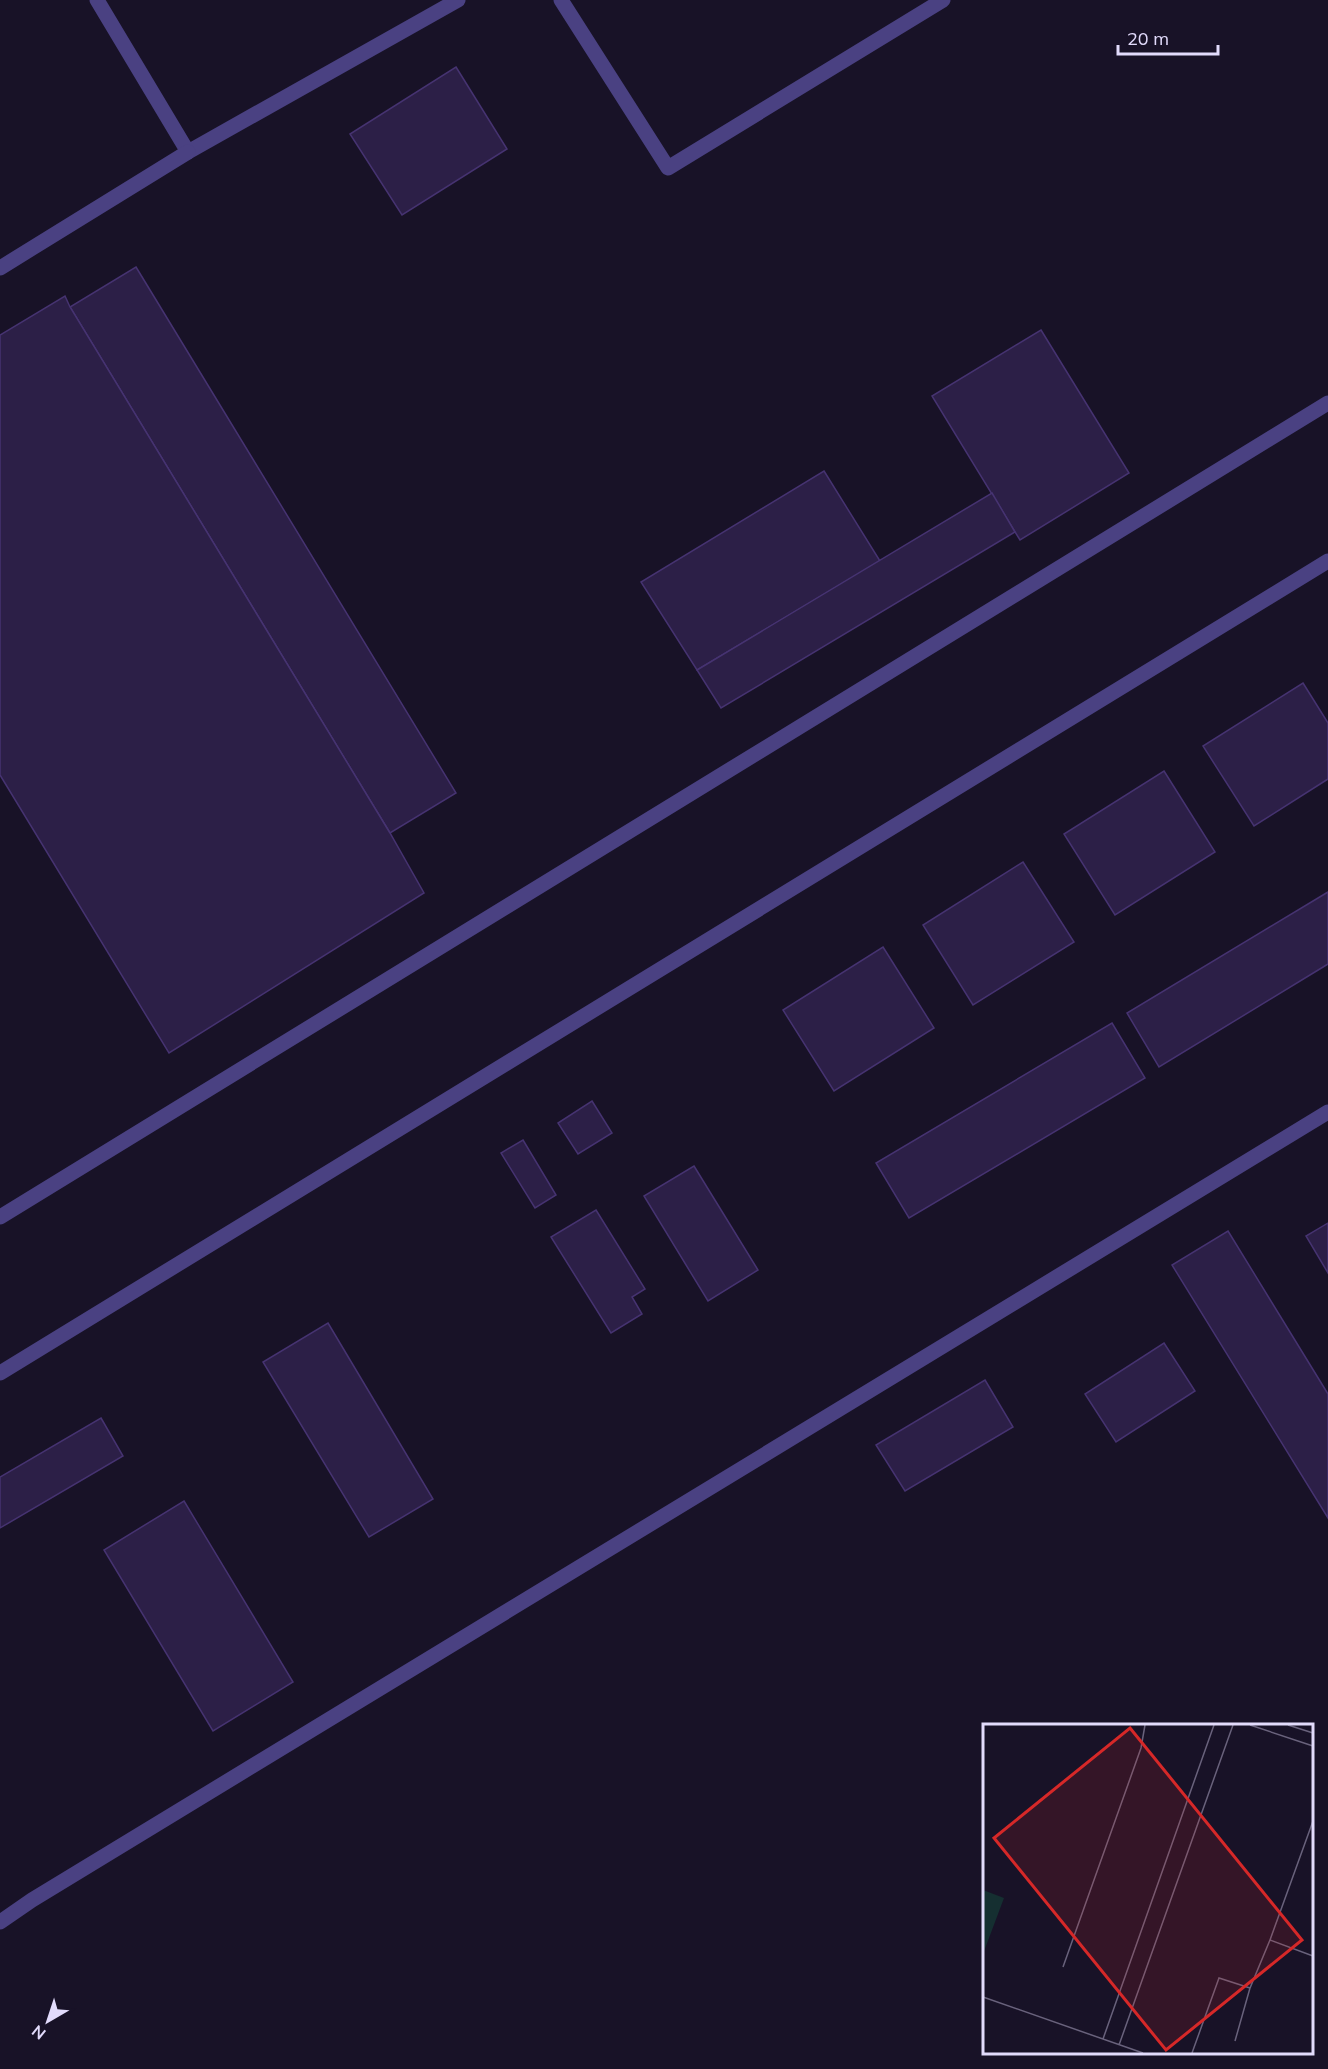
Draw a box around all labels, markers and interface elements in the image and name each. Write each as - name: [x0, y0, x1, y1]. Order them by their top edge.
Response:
- scale bar: [1118, 18, 1218, 56]
- text: 20 m: [1127, 27, 1169, 50]
- inset map: [983, 1724, 1313, 2054]
- north arrow: [18, 1991, 78, 2051]
- text: N: [28, 2021, 50, 2044]

